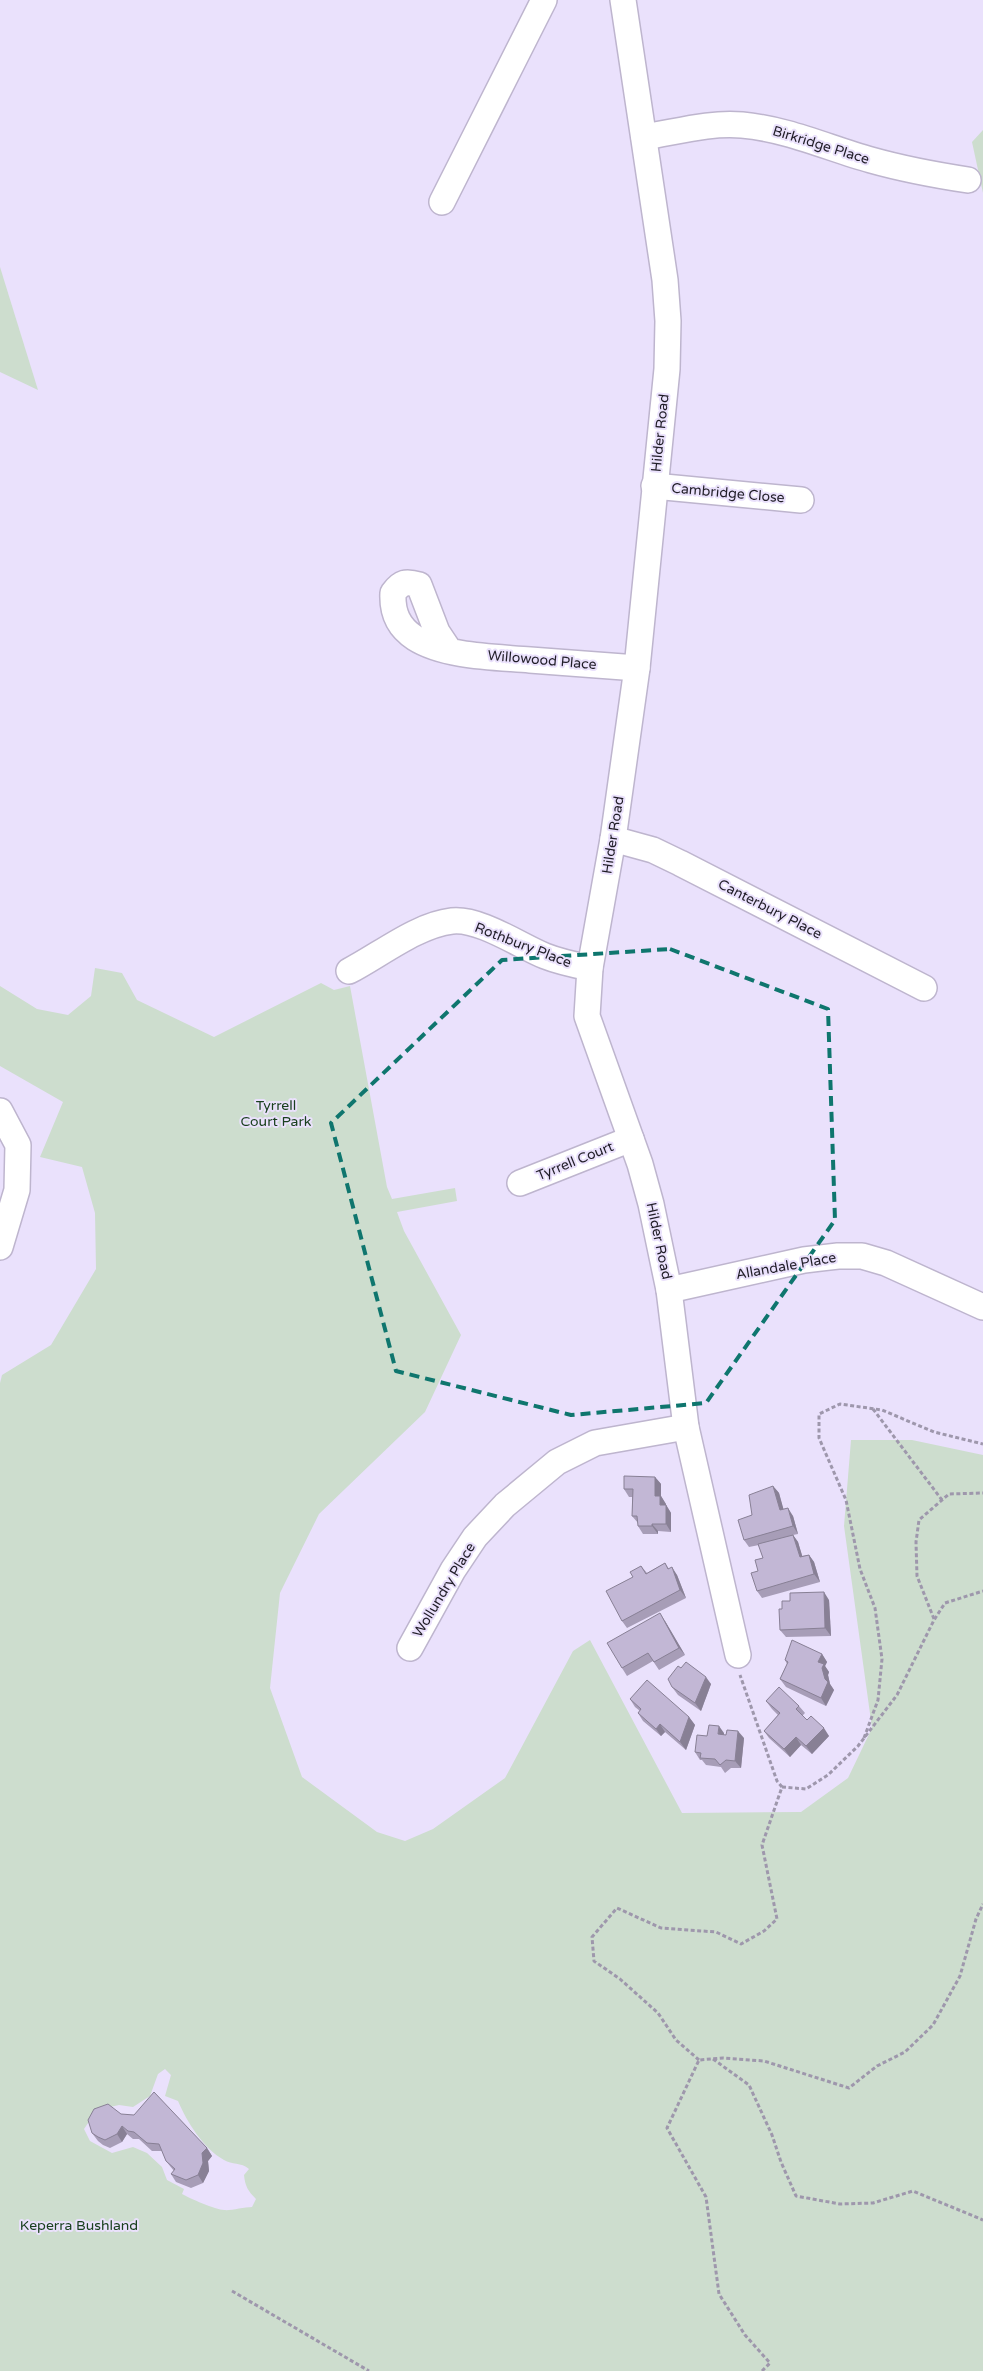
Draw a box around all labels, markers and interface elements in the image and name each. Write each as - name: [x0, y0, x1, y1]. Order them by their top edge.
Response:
- street label: Birkridge Place: [771, 122, 871, 168]
- street label: Hilder Road: [647, 393, 673, 473]
- street label: Cambridge Close: [671, 480, 785, 506]
- street label: Willowood Place: [487, 647, 597, 673]
- street label: Hilder Road: [598, 795, 628, 875]
- street label: Canterbury Place: [715, 875, 825, 943]
- street label: Rothbury Place: [472, 919, 574, 971]
- park label: Tyrrell Court Park: [241, 1097, 312, 1130]
- street label: Tyrrell Court: [534, 1138, 617, 1184]
- street label: Hilder Road: [643, 1201, 675, 1281]
- street label: Allandale Place: [735, 1249, 838, 1283]
- street label: Wollundry Place: [409, 1540, 479, 1640]
- park label: Keperra Bushland: [20, 2217, 138, 2234]

